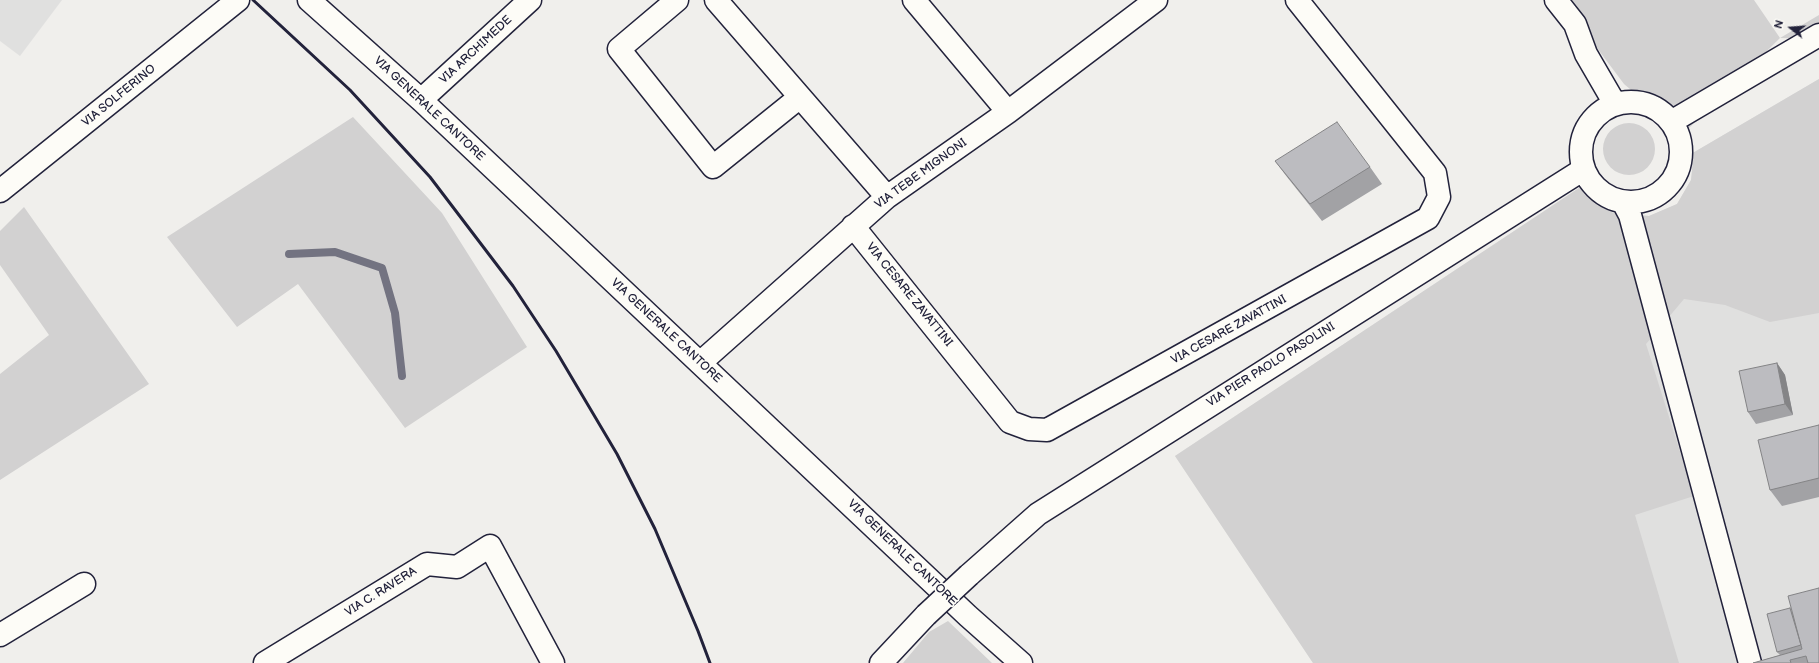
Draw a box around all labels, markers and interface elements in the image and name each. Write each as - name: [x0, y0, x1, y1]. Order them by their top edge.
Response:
- north arrow: [1771, 8, 1811, 48]
- street label: VIA ARCHIMEDE: [437, 13, 515, 87]
- text: N: [1772, 19, 1786, 30]
- street label: VIA GENERALE CANTORE: [371, 54, 487, 164]
- street label: VIA SOLFERINO: [79, 62, 159, 130]
- street label: VIA TEBE MIGNONI: [872, 136, 970, 212]
- street label: VIA CESARE ZAVATTINI: [863, 240, 955, 350]
- street label: VIA GENERALE CANTORE: [608, 276, 724, 386]
- street label: VIA CESARE ZAVATTINI: [1169, 292, 1289, 368]
- street label: VIA PIER PAOLO PASOLINI: [1204, 320, 1338, 410]
- street label: VIA GENERALE CANTORE: [844, 497, 960, 609]
- street label: VIA C. RAVERA: [343, 564, 419, 620]

